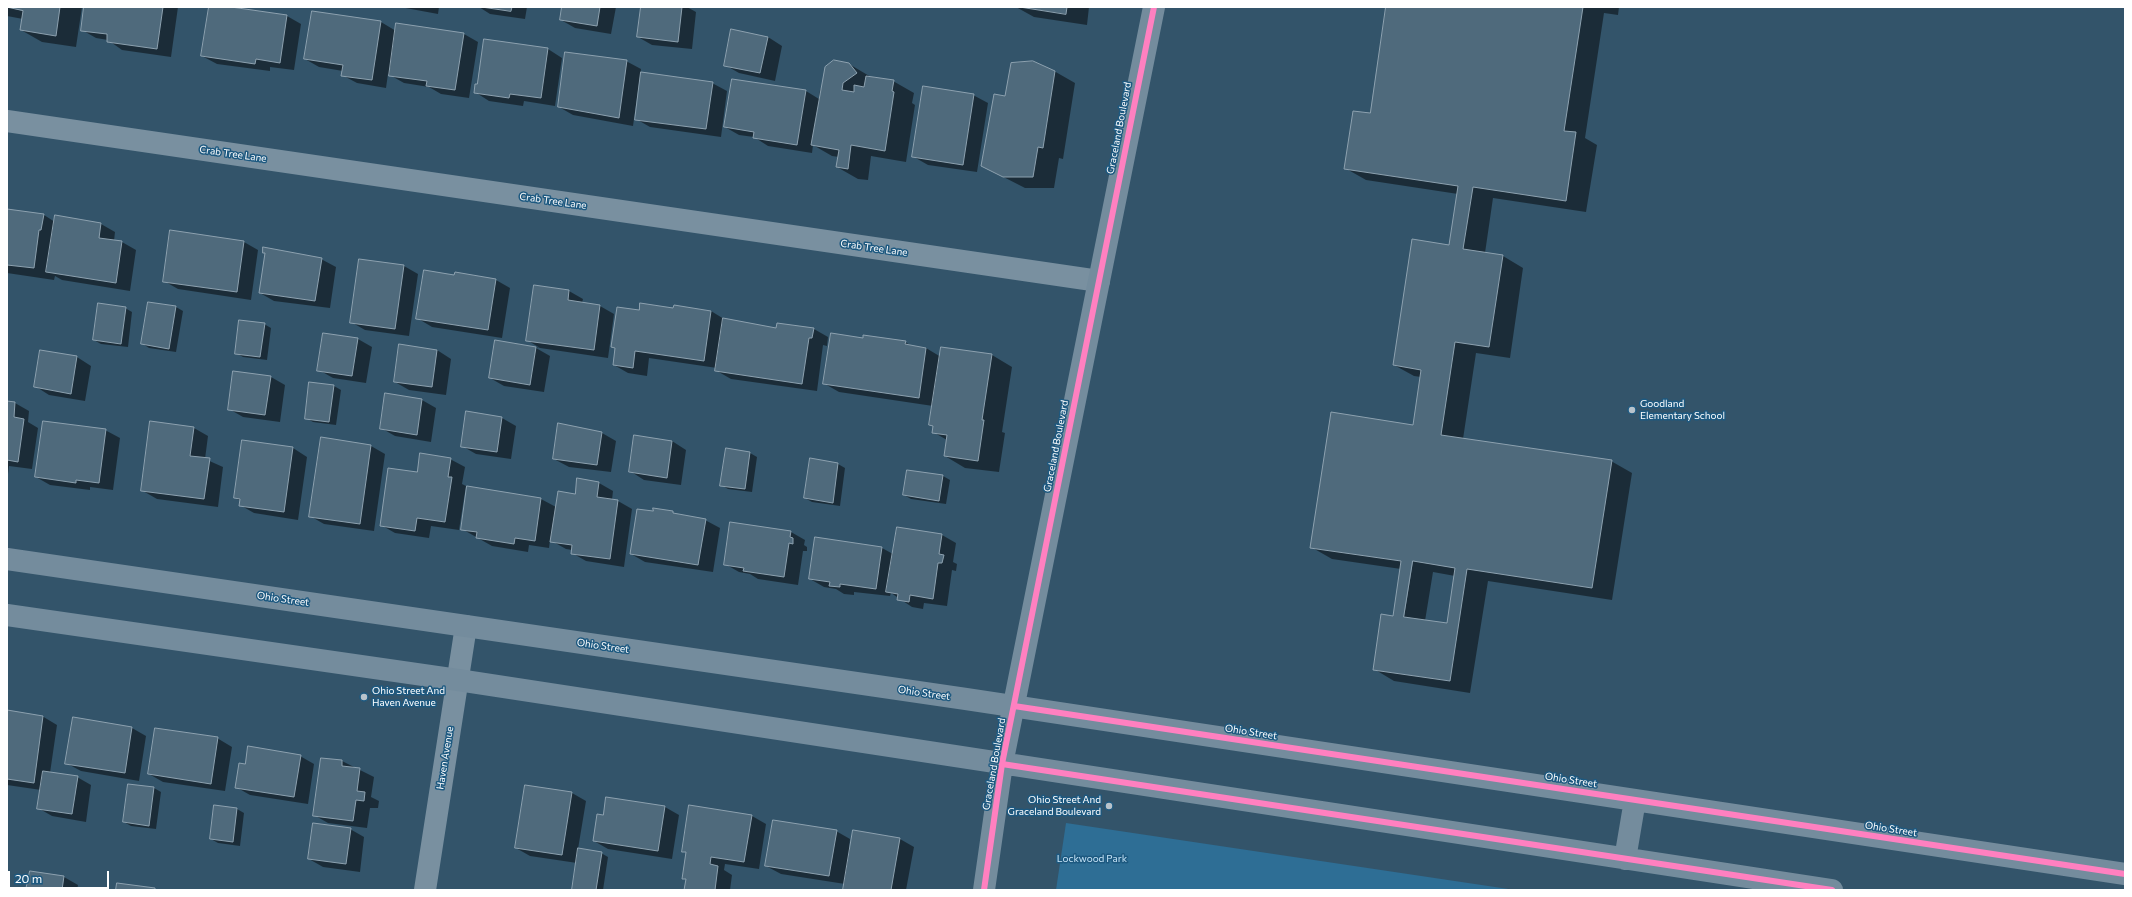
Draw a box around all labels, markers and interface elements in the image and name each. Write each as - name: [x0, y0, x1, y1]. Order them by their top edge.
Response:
- street label: Graceland Boulevard: [1104, 81, 1134, 175]
- street label: Crab Tree Lane: [199, 143, 267, 165]
- street label: Crab Tree Lane: [519, 190, 587, 212]
- street label: Crab Tree Lane: [840, 237, 908, 259]
- place label: Goodland Elementary School: [1640, 398, 1725, 422]
- street label: Graceland Boulevard: [1041, 399, 1071, 493]
- marker: Goodland Elementary School: [1627, 405, 1637, 415]
- street label: Ohio Street: [256, 589, 310, 609]
- street label: Ohio Street: [576, 636, 630, 656]
- street label: Ohio Street: [897, 683, 951, 703]
- place label: Ohio Street And Haven Avenue: [372, 685, 445, 708]
- marker: Ohio Street And Haven Avenue: [359, 692, 369, 702]
- street label: Graceland Boulevard: [980, 717, 1008, 811]
- street label: Ohio Street: [1224, 722, 1278, 742]
- street label: Haven Avenue: [434, 726, 456, 790]
- street label: Ohio Street: [1544, 770, 1598, 790]
- place label: Ohio Street And Graceland Boulevard: [1008, 794, 1101, 818]
- marker: Ohio Street And Graceland Boulevard: [1104, 801, 1114, 811]
- street label: Ohio Street: [1864, 819, 1918, 839]
- park label: Lockwood Park: [1057, 853, 1127, 865]
- scale bar: [10, 863, 111, 889]
- text: 20 m: [15, 871, 42, 885]

